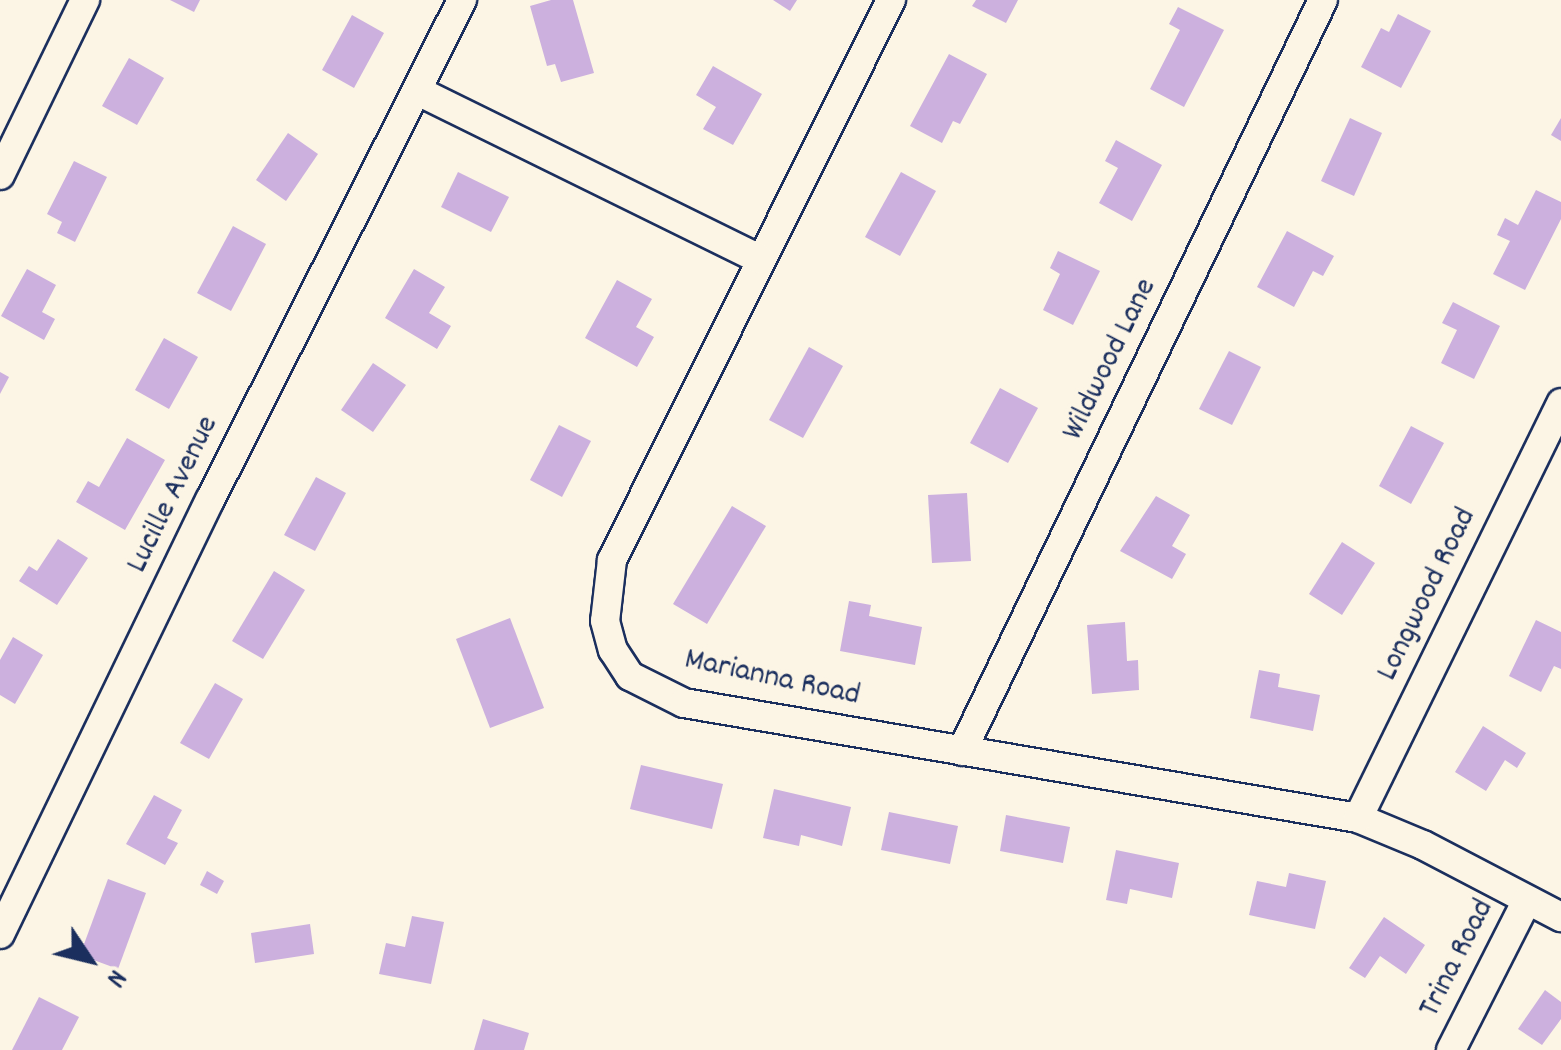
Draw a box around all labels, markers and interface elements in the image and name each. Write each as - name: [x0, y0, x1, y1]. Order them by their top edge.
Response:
- street label: Wildwood Lane: [1055, 273, 1167, 447]
- street label: Lucille Avenue: [120, 410, 228, 580]
- street label: Longwood Road: [1370, 502, 1486, 688]
- street label: Marianna Road: [681, 642, 863, 716]
- street label: Trina Road: [1412, 893, 1504, 1025]
- north arrow: [40, 910, 140, 1010]
- text: N: [94, 960, 135, 994]

